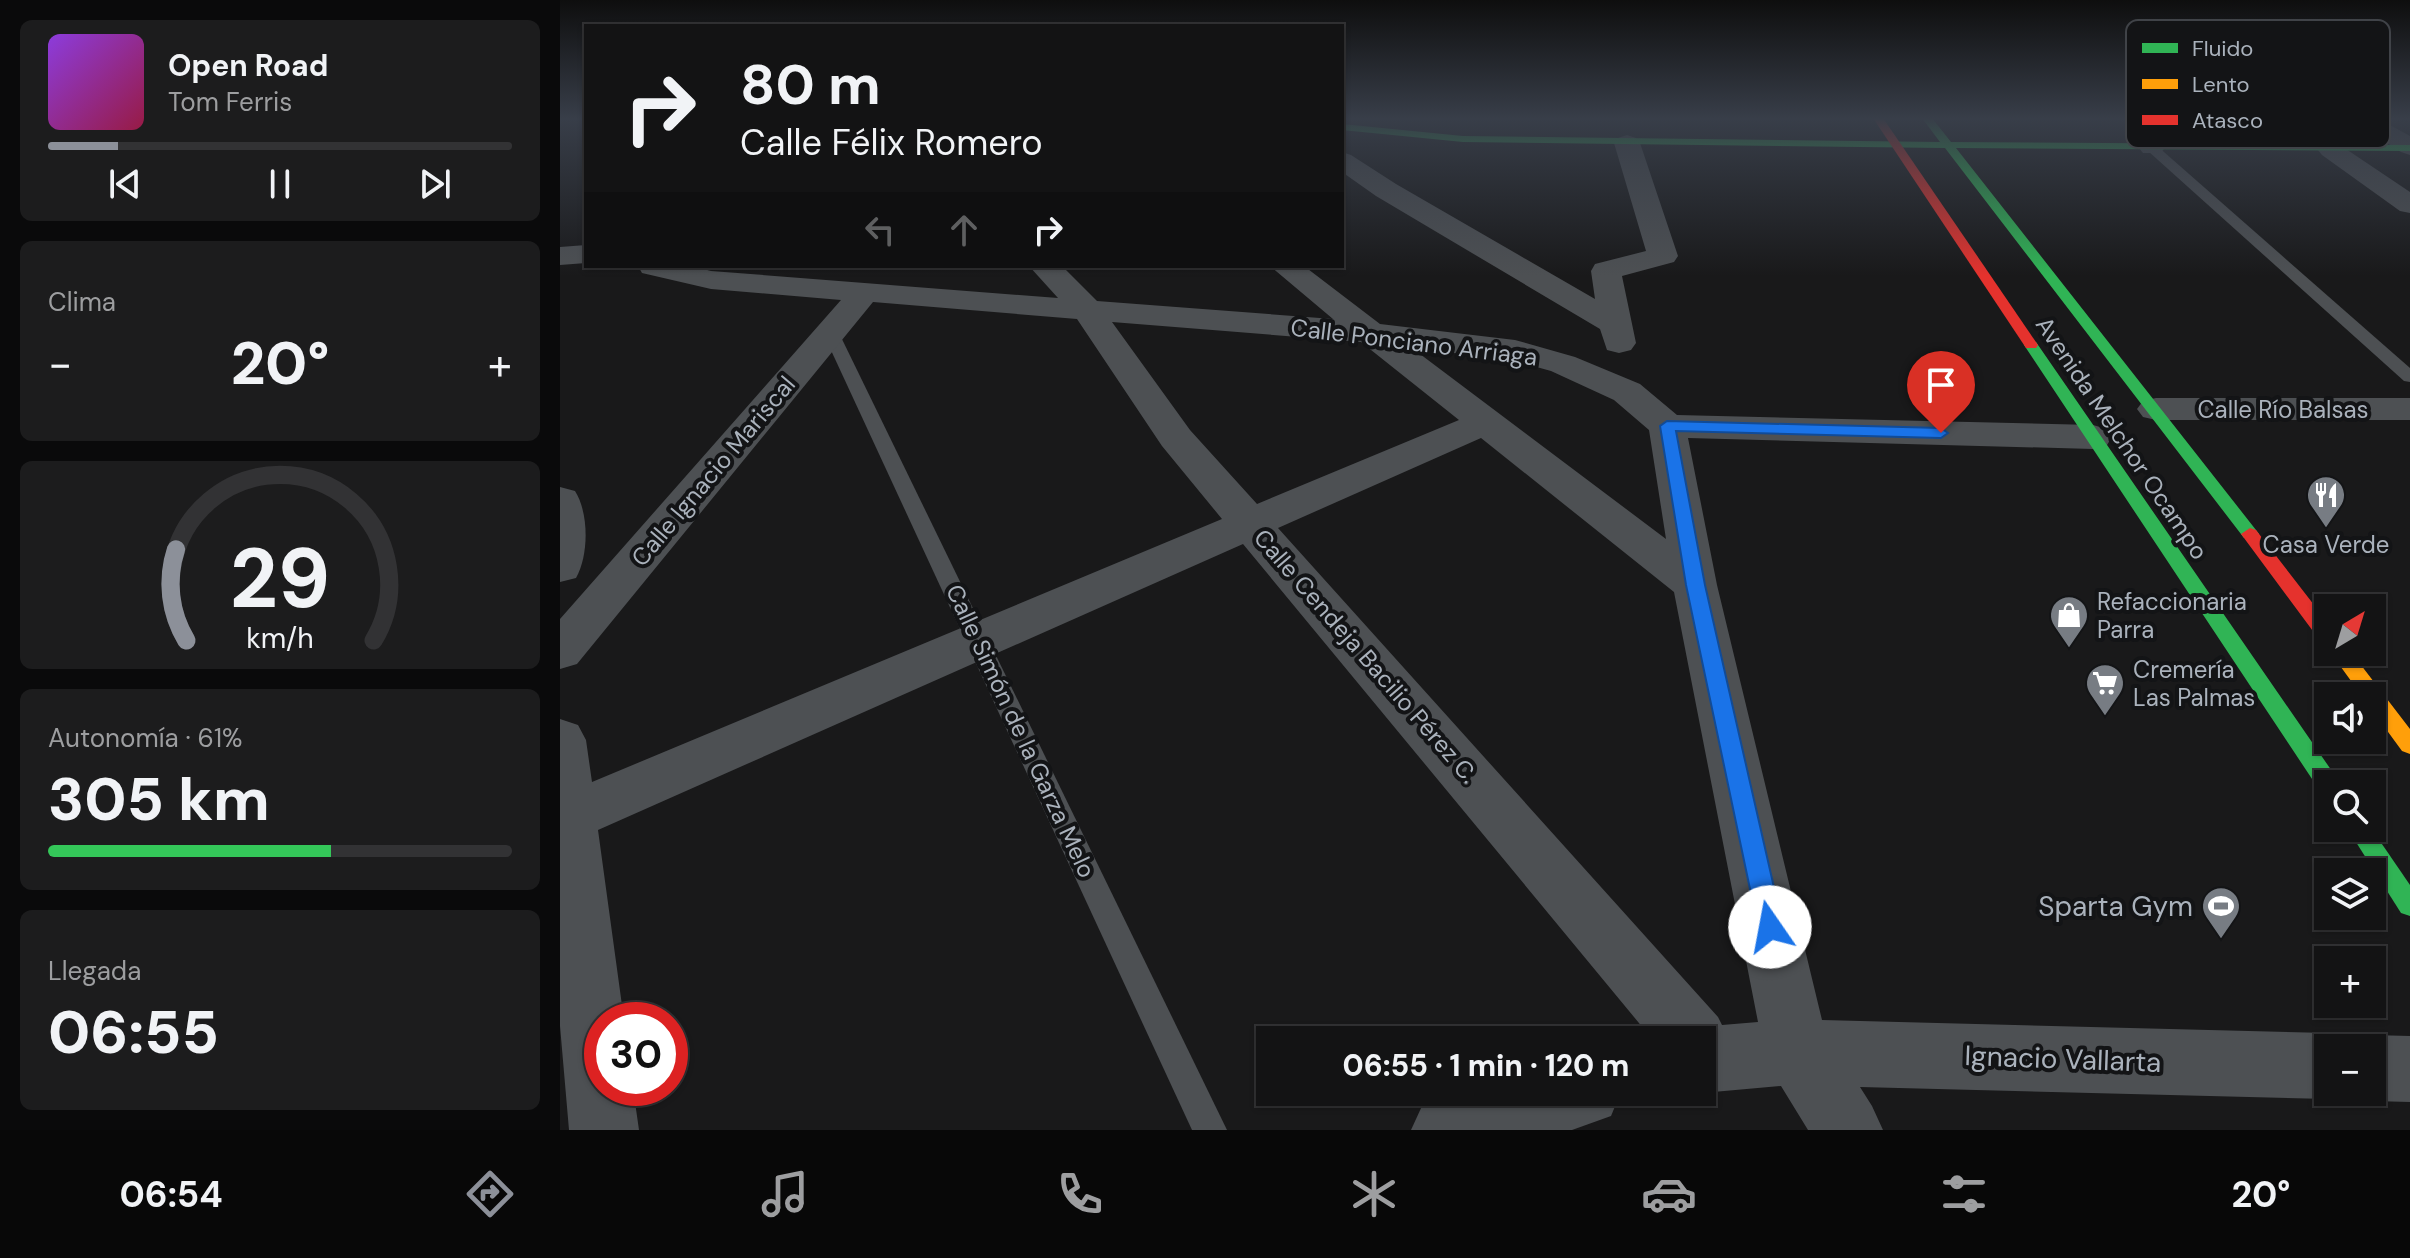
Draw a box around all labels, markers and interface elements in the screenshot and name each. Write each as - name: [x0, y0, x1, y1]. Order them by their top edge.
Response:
- legend: [2126, 20, 2390, 148]
- text: Fluido: [2192, 34, 2253, 63]
- text: Open Road: [168, 46, 328, 85]
- text: 80 m: [740, 48, 881, 121]
- icon: right: [608, 56, 712, 160]
- text: Lento: [2192, 70, 2250, 99]
- text: Tom Ferris: [168, 85, 292, 119]
- text: Atasco: [2192, 106, 2263, 135]
- text: Calle Félix Romero: [740, 119, 1043, 166]
- icon: previous: [103, 162, 147, 206]
- icon: pause: [258, 162, 302, 206]
- icon: next: [413, 162, 457, 206]
- icon: left: [858, 208, 902, 252]
- icon: ahead: [942, 208, 986, 252]
- icon: right: [1026, 208, 1070, 252]
- text: Clima: [48, 285, 116, 319]
- street label: Calle Ponciano Arriaga: [1289, 311, 1539, 373]
- street label: Avenida Melchor Ocampo: [2029, 311, 2215, 565]
- text: 20°: [231, 324, 329, 403]
- text: −: [48, 335, 72, 393]
- text: +: [488, 335, 512, 393]
- pin: [1907, 351, 1975, 433]
- icon: arrive: [1919, 363, 1963, 407]
- street label: Calle Ignacio Mariscal: [624, 369, 802, 573]
- street label: Calle Río Balsas: [2197, 394, 2369, 425]
- restaurant icon: Casa Verde: [2305, 474, 2347, 529]
- street label: Calle Cendeja Bacilio Pérez C.: [1247, 523, 1485, 789]
- text: 29: [230, 524, 330, 633]
- place label: Casa Verde: [2263, 529, 2389, 560]
- street label: Calle Simón de la Garza Melo: [939, 579, 1103, 883]
- place label: Refaccionaria Parra: [2097, 586, 2247, 645]
- shop icon: Refaccionaria Parra: [2048, 594, 2090, 649]
- north arrow: [2314, 594, 2386, 666]
- map controls: [2314, 594, 2386, 1106]
- text: km/h: [246, 620, 314, 657]
- place label: Cremería Las Palmas: [2133, 654, 2255, 713]
- supermarket icon: Cremería Las Palmas: [2084, 662, 2126, 717]
- button: sound: [2314, 682, 2386, 754]
- text: Autonomía · 61%: [48, 721, 242, 755]
- text: 305 km: [48, 760, 270, 839]
- button: search: [2314, 770, 2386, 842]
- button: layers: [2314, 858, 2386, 930]
- position arrow: [1728, 885, 1812, 969]
- sports icon: Sparta Gym: [2200, 885, 2242, 940]
- place label: Sparta Gym: [2038, 888, 2193, 925]
- button: +: [2314, 946, 2386, 1018]
- text: Llegada: [48, 954, 141, 988]
- text: 06:55: [48, 993, 219, 1072]
- speed limit sign: 30: [584, 1002, 688, 1106]
- button: −: [2314, 1034, 2386, 1106]
- street label: Ignacio Vallarta: [1964, 1037, 2162, 1081]
- text: 06:55 · 1 min · 120 m: [1343, 1046, 1629, 1085]
- icon: directions: [462, 1166, 518, 1222]
- icon: music: [757, 1166, 813, 1222]
- icon: phone: [1052, 1166, 1108, 1222]
- icon: climate: [1346, 1166, 1402, 1222]
- icon: car: [1641, 1166, 1697, 1222]
- icon: filters: [1936, 1166, 1992, 1222]
- text: 06:54: [119, 1171, 223, 1218]
- text: 20°: [2231, 1171, 2290, 1218]

